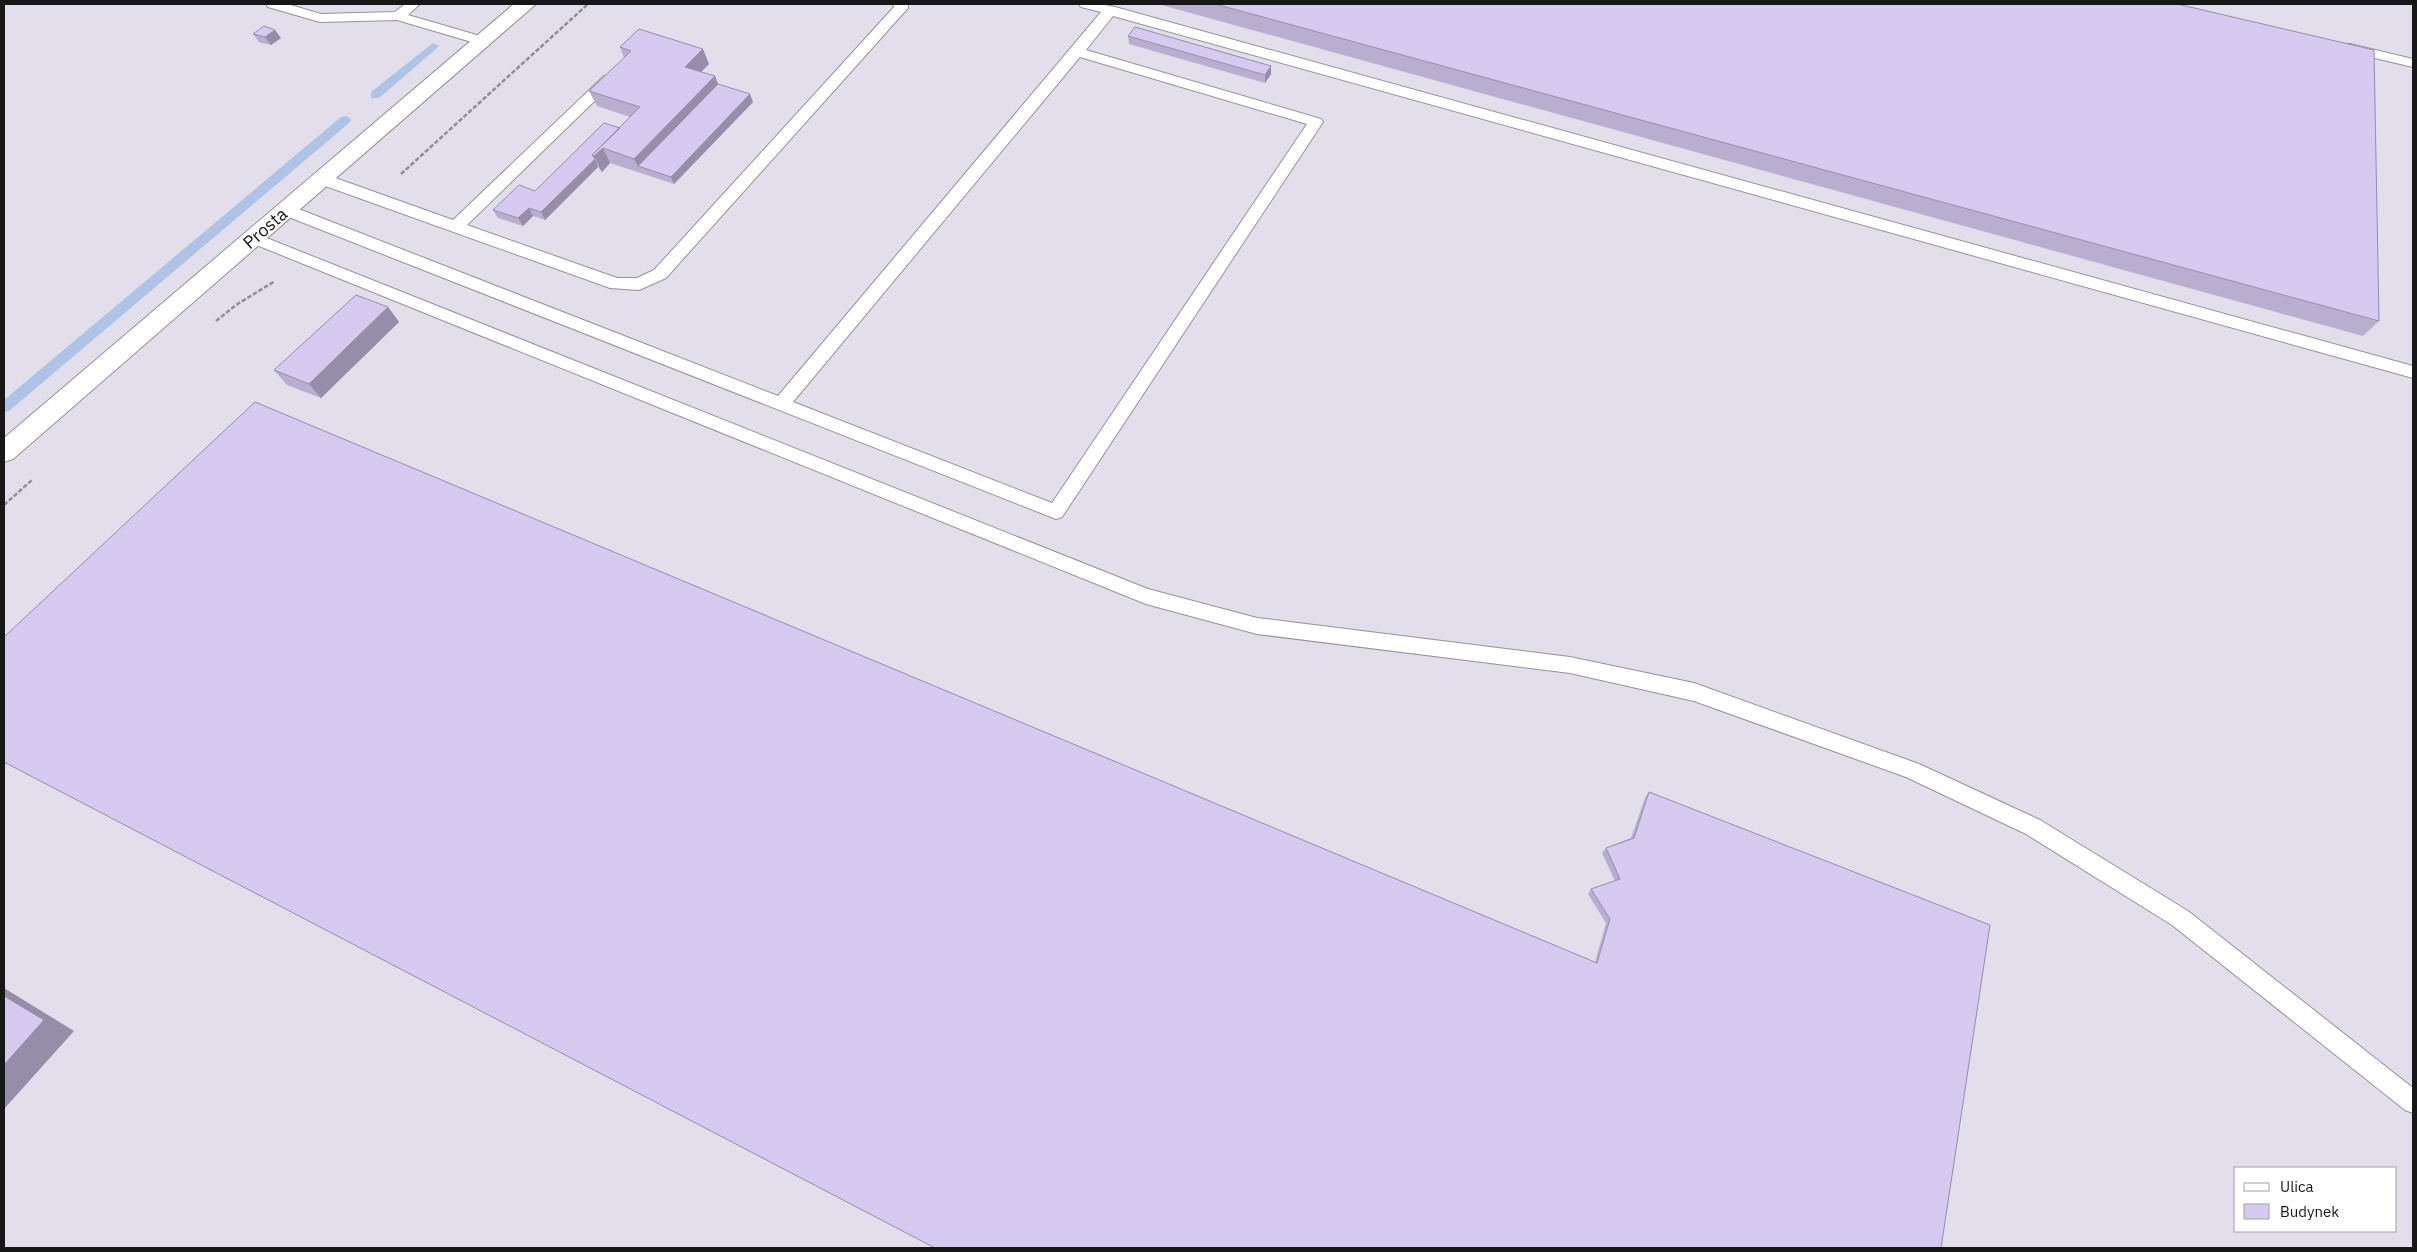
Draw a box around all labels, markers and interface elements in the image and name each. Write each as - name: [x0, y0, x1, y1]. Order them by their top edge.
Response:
- street label: Prosta: [238, 202, 292, 254]
- legend: [2234, 1167, 2397, 1232]
- text: Ulica: [2280, 1177, 2314, 1196]
- text: Budynek: [2280, 1202, 2339, 1221]

